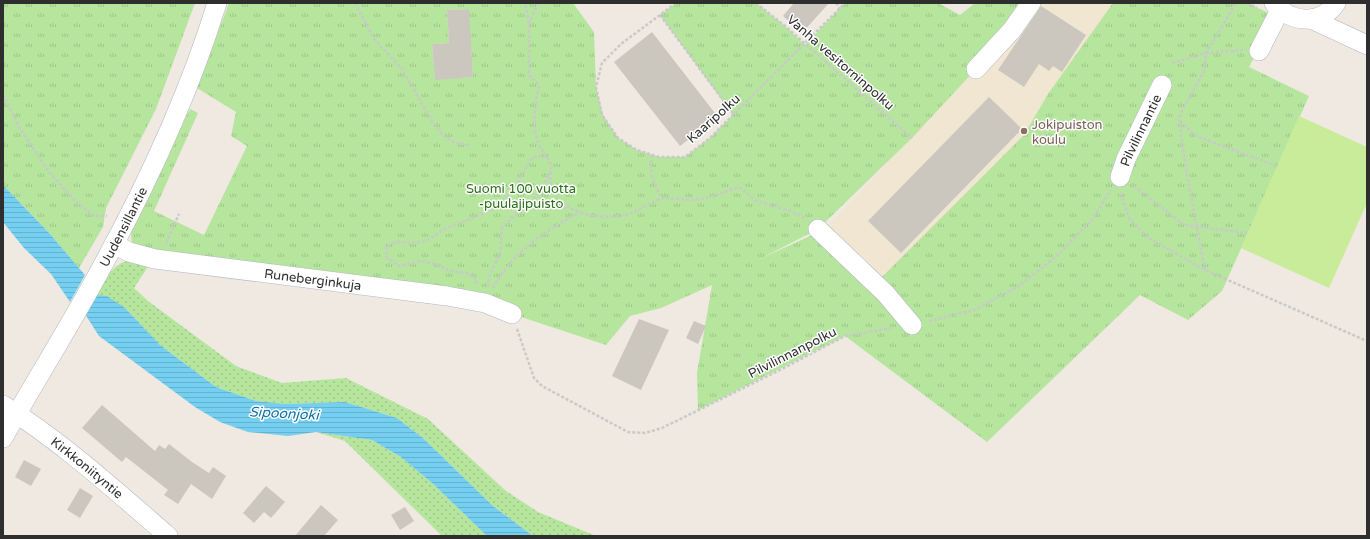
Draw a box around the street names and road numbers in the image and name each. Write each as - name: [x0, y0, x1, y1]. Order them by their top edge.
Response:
- street label: Vanha vesitorninpolku: [783, 12, 897, 114]
- street label: Kaaripolku: [684, 91, 744, 147]
- street label: Pilvilinnantie: [1117, 92, 1165, 169]
- street label: Uudensillantie: [96, 185, 151, 270]
- street label: Runeberginkuja: [263, 266, 362, 294]
- street label: Pilvilinnanpolku: [746, 324, 839, 382]
- street label: Kirkkoniityntie: [47, 434, 126, 502]

